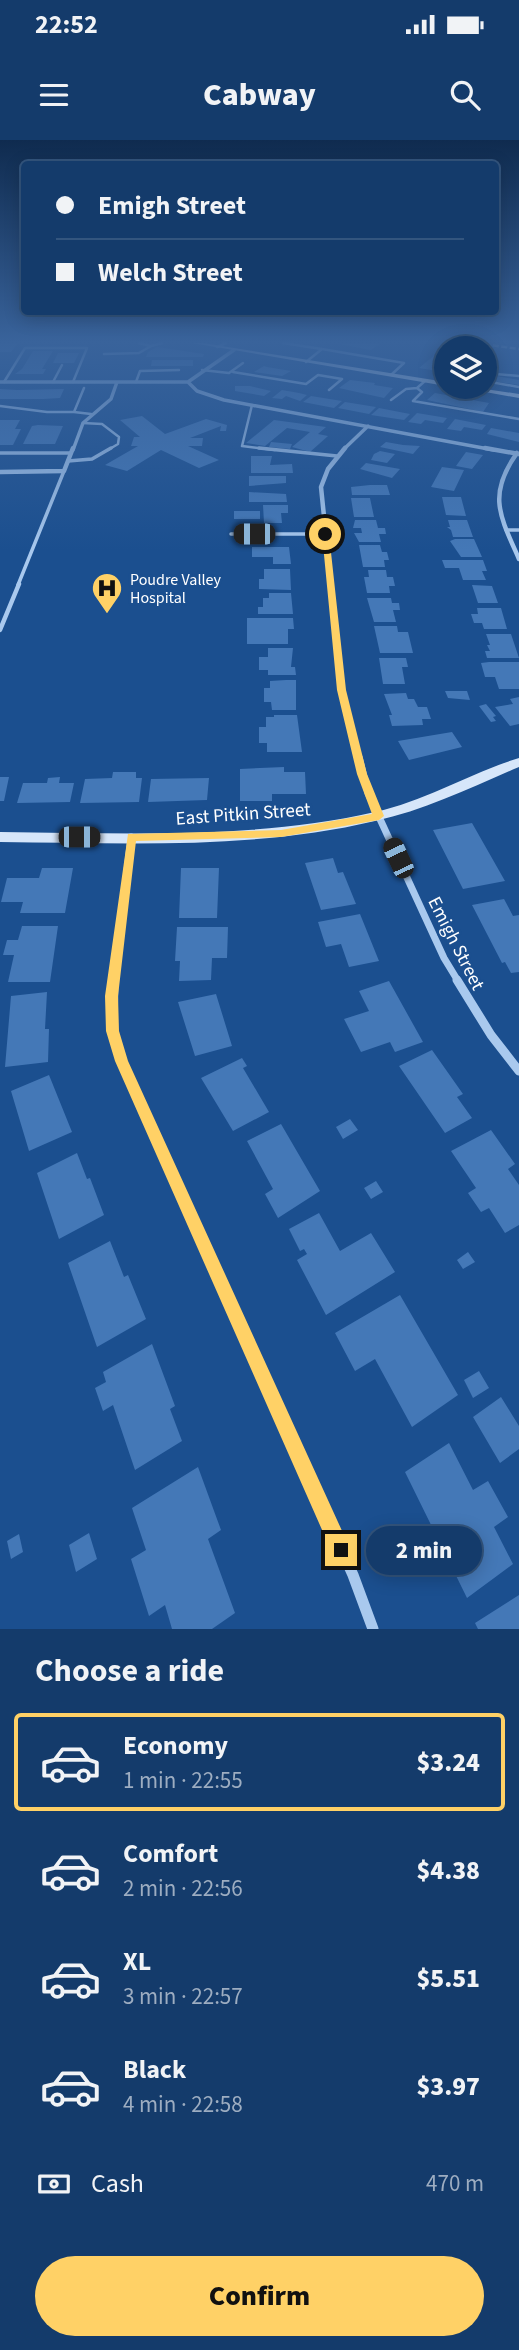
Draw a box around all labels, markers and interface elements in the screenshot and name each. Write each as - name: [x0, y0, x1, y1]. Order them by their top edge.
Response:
- text: 22:52: [35, 6, 98, 43]
- text: Cabway: [203, 72, 316, 118]
- icon: menu: [35, 76, 73, 114]
- icon: search: [446, 76, 484, 114]
- text: Emigh Street: [98, 187, 246, 224]
- text: Welch Street: [98, 254, 243, 291]
- map controls: [434, 336, 497, 399]
- button: layers: [434, 336, 497, 399]
- route start: [309, 518, 341, 550]
- car: [234, 524, 276, 545]
- place label: Poudre Valley Hospital: [130, 569, 222, 609]
- hospital icon: Poudre Valley Hospital: [90, 571, 124, 615]
- street label: East Pitkin Street: [175, 796, 312, 833]
- car: [59, 827, 101, 848]
- car: [380, 835, 417, 881]
- street label: Emigh Street: [421, 892, 491, 996]
- callout: 2 min: [366, 1526, 481, 1574]
- route end: [325, 1534, 357, 1566]
- text: 2 min: [396, 1534, 452, 1567]
- text: Choose a ride: [35, 1648, 224, 1694]
- text: Economy: [123, 1727, 228, 1764]
- icon: car: [39, 1731, 102, 1794]
- text: $3.24: [416, 1744, 480, 1781]
- text: 1 min · 22:55: [123, 1764, 243, 1797]
- text: Comfort: [123, 1835, 218, 1872]
- icon: car: [39, 1839, 102, 1902]
- text: $4.38: [416, 1852, 480, 1889]
- text: 2 min · 22:56: [123, 1872, 243, 1905]
- text: XL: [123, 1943, 151, 1980]
- icon: car: [39, 1947, 102, 2010]
- text: $5.51: [416, 1960, 480, 1997]
- text: 3 min · 22:57: [123, 1980, 243, 2013]
- text: Black: [123, 2051, 186, 2088]
- icon: car: [39, 2055, 102, 2118]
- text: $3.97: [416, 2068, 480, 2105]
- text: 4 min · 22:58: [123, 2088, 243, 2121]
- icon: cash: [35, 2165, 73, 2203]
- text: Cash: [91, 2165, 144, 2202]
- text: 470 m: [426, 2167, 484, 2200]
- button: Confirm: [35, 2256, 484, 2336]

